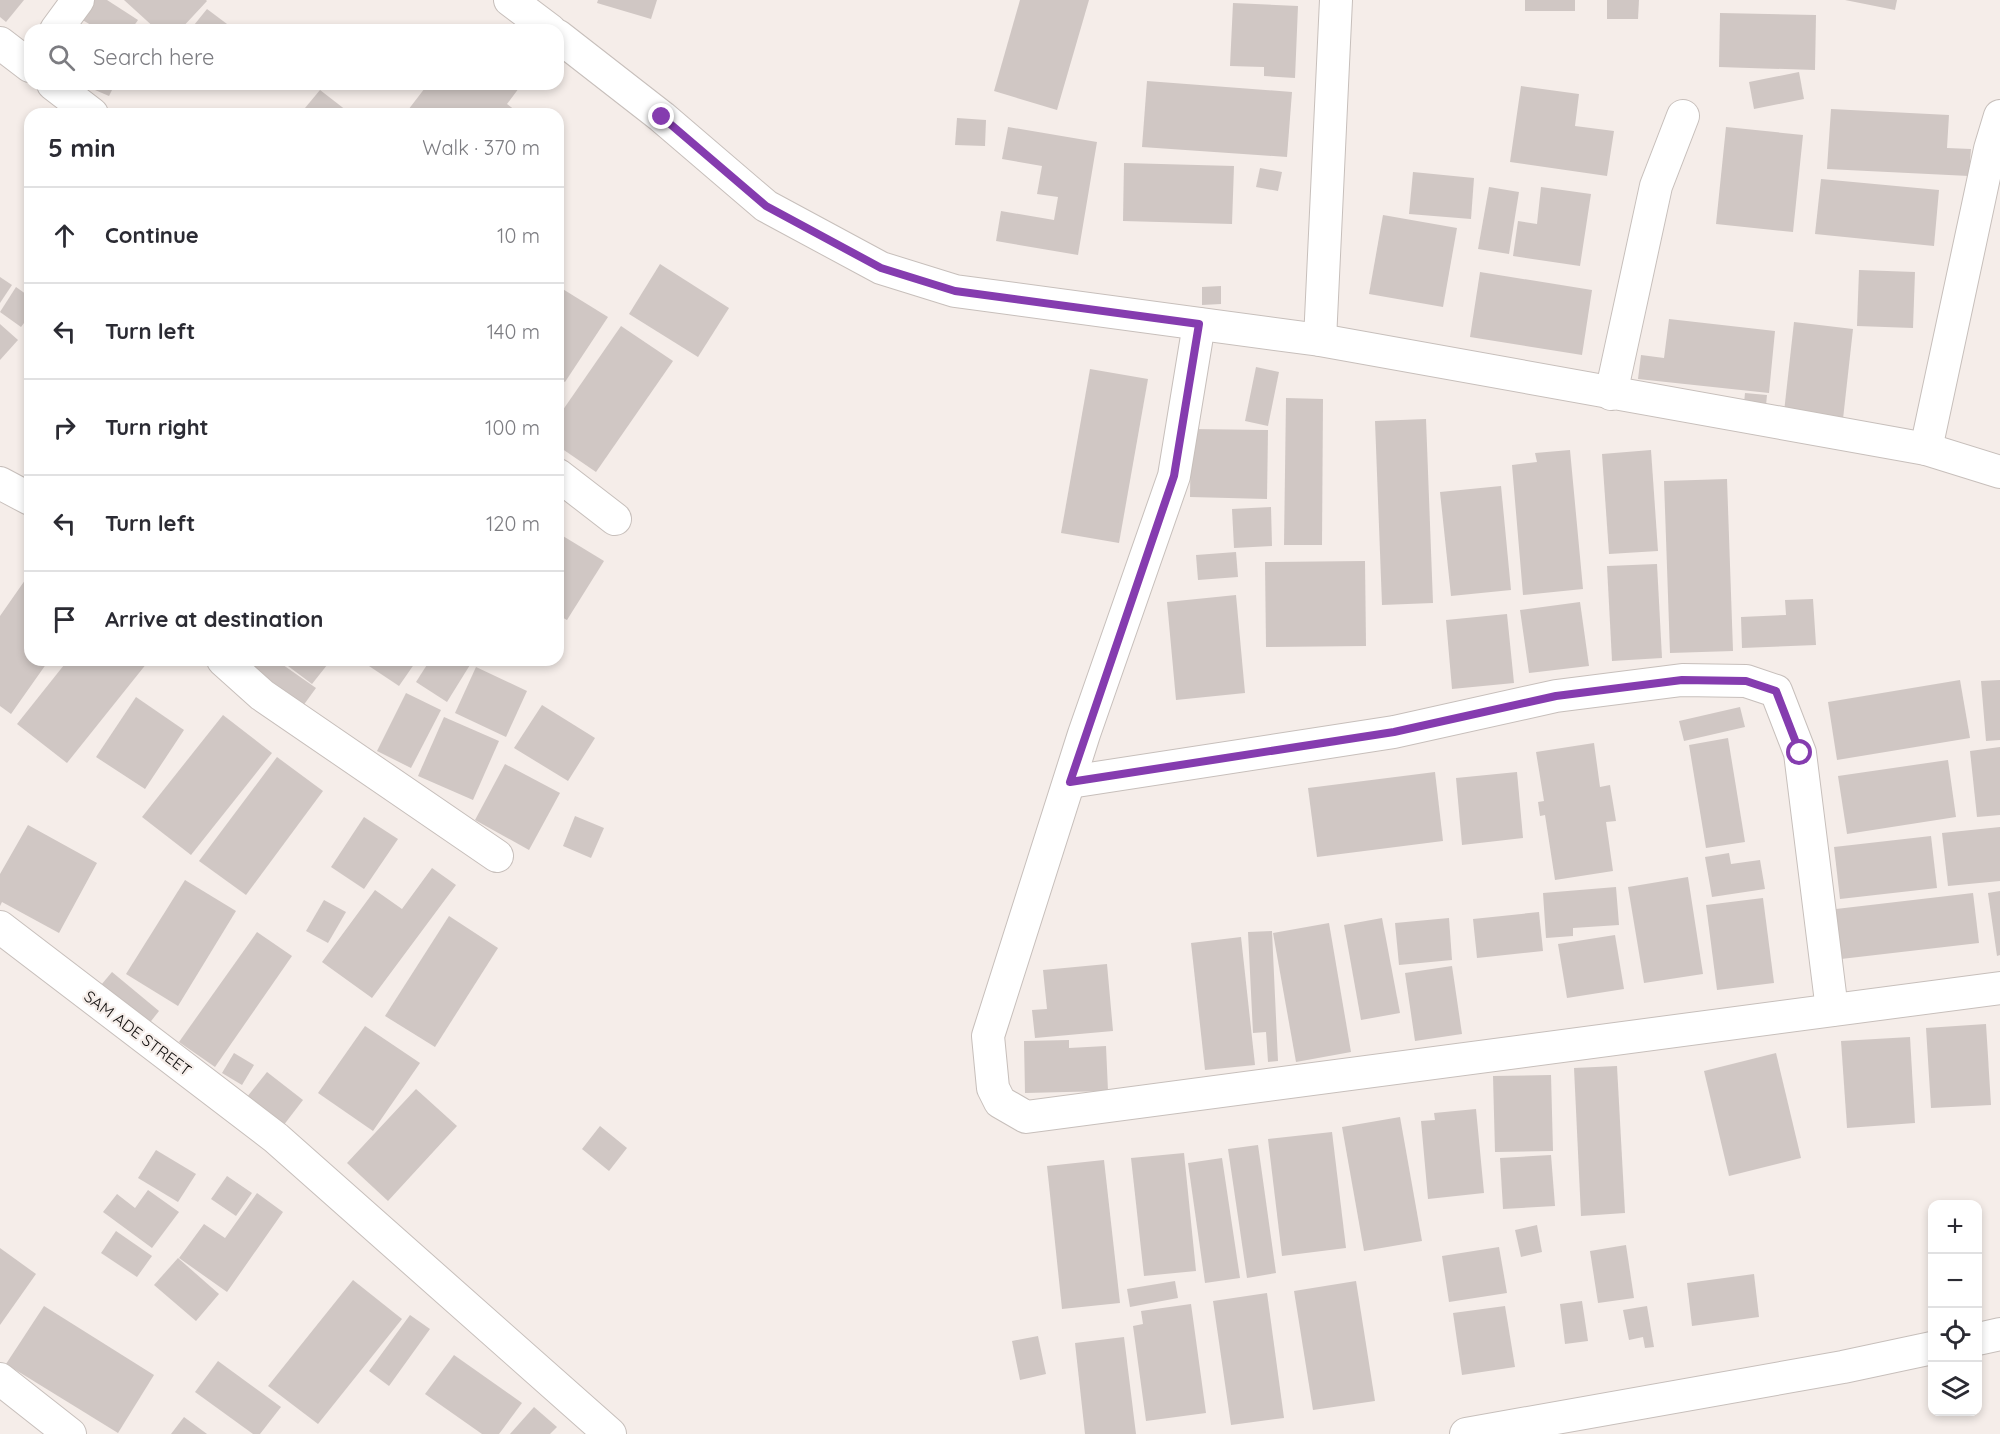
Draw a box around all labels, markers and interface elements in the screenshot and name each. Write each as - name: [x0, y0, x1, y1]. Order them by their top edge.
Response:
- search box: [24, 24, 564, 90]
- icon: search: [45, 41, 78, 74]
- text: Search here: [93, 43, 214, 71]
- route end: [648, 103, 674, 129]
- text: 5 min: [48, 131, 116, 164]
- text: Walk · 370 m: [422, 135, 540, 160]
- icon: ahead: [48, 219, 81, 252]
- text: Continue: [105, 221, 199, 249]
- text: 10 m: [497, 223, 540, 248]
- icon: left: [48, 315, 81, 348]
- text: Turn left: [105, 317, 195, 345]
- text: 140 m: [487, 319, 540, 344]
- icon: right: [48, 411, 81, 444]
- text: Turn right: [105, 413, 209, 441]
- text: 100 m: [485, 415, 540, 440]
- icon: left: [48, 507, 81, 540]
- text: Turn left: [105, 509, 195, 537]
- text: 120 m: [486, 511, 540, 536]
- icon: arrive: [48, 603, 81, 636]
- text: Arrive at destination: [105, 605, 323, 633]
- route start: [1786, 739, 1812, 765]
- street label: SAM ADE STREET: [80, 986, 196, 1080]
- map controls: [1928, 1200, 1982, 1416]
- button: +: [1928, 1200, 1982, 1254]
- button: −: [1928, 1254, 1982, 1308]
- button: locate: [1928, 1308, 1982, 1362]
- button: layers: [1928, 1362, 1982, 1416]

